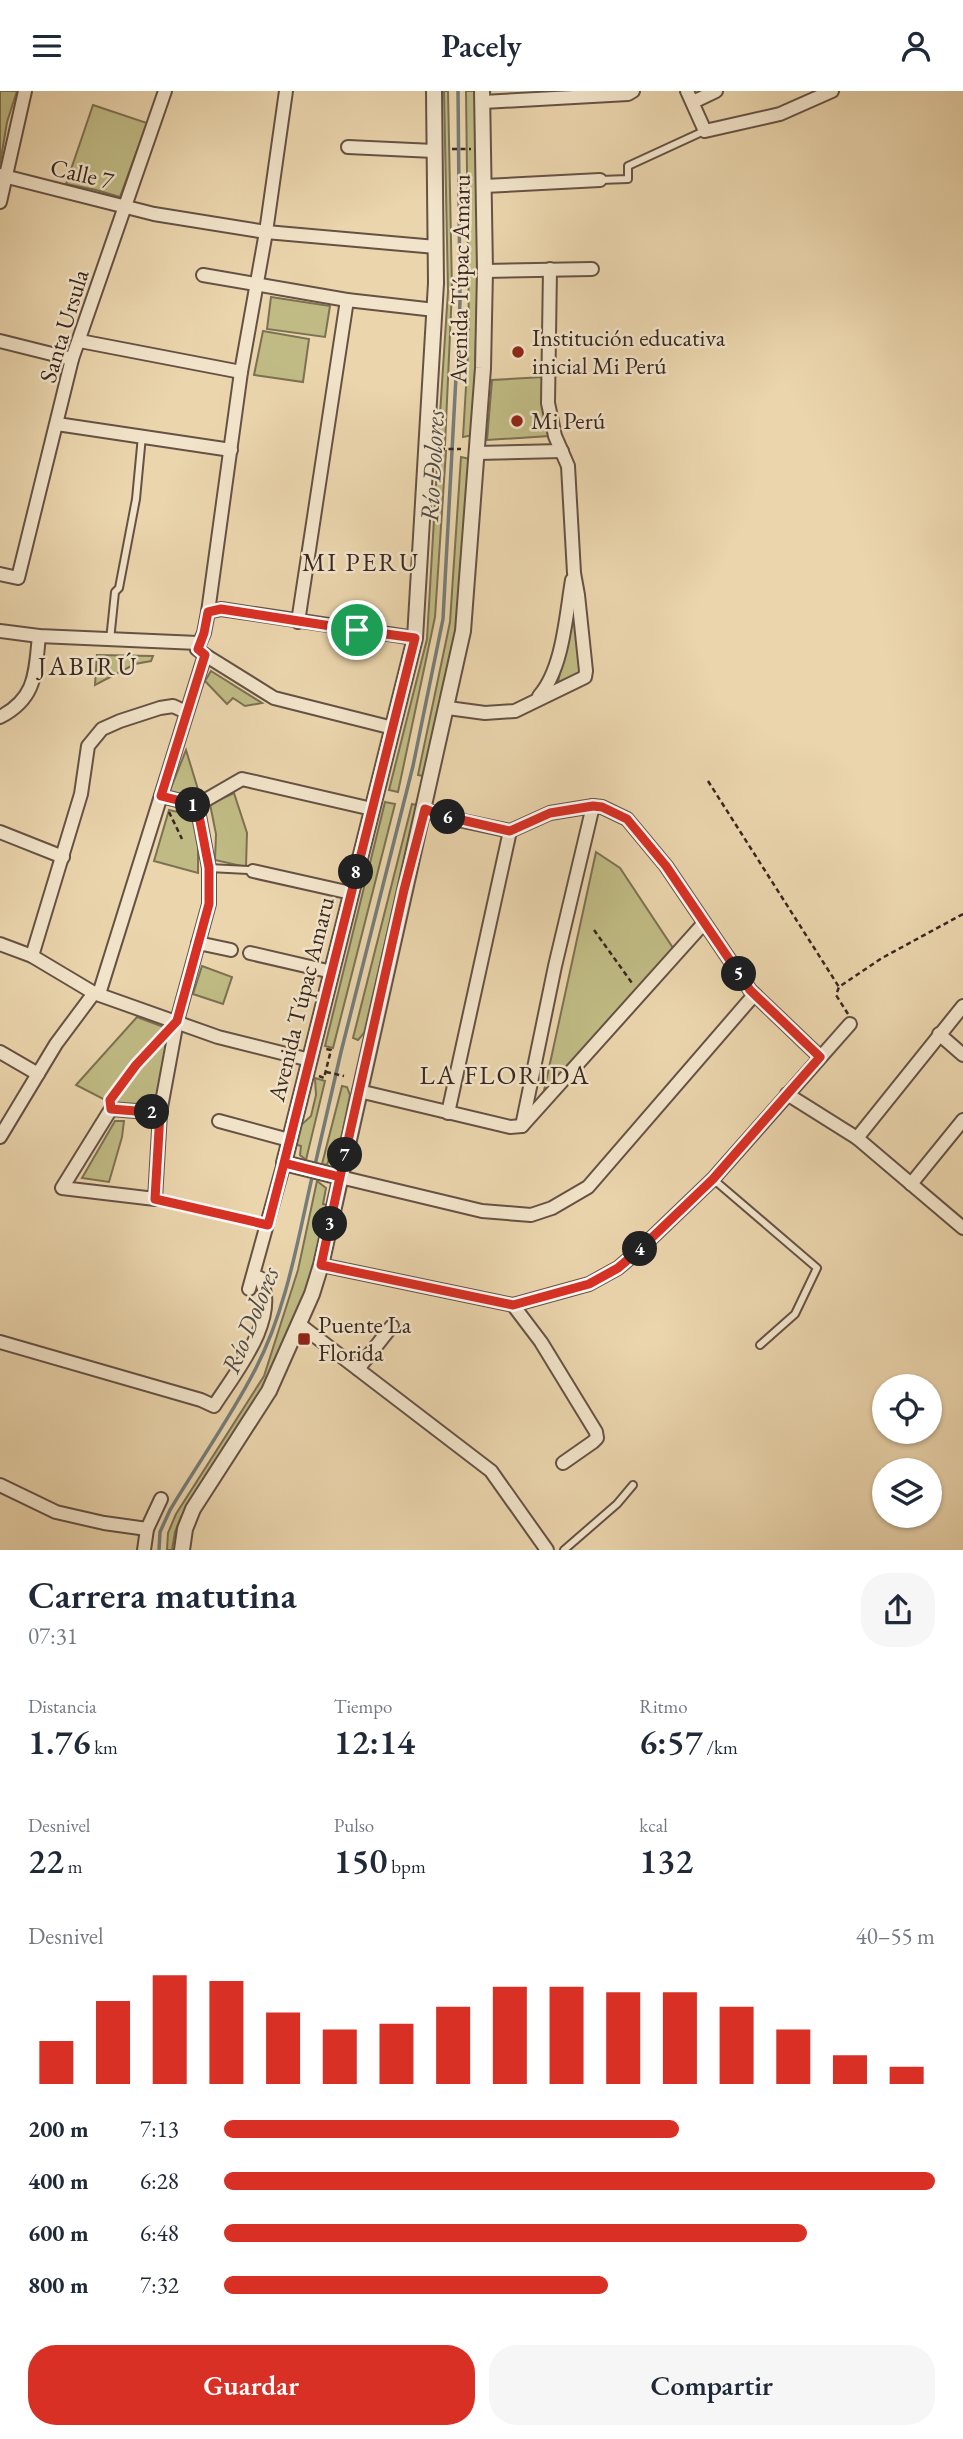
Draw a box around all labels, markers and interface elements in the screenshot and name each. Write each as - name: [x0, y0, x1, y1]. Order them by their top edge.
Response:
- text: Pacely: [441, 25, 522, 67]
- icon: menu: [28, 27, 66, 65]
- icon: person: [897, 27, 935, 65]
- street label: Calle 7: [48, 151, 117, 196]
- street label: Avenida Túpac Amaru: [442, 174, 477, 385]
- street label: Santa Ursula: [32, 265, 96, 386]
- place label: Institución educativa inicial Mi Perú: [532, 322, 726, 381]
- marker: Institución educativa inicial Mi Perú: [510, 344, 526, 360]
- place label: Mi Perú: [531, 405, 606, 436]
- water label: Río Dolores: [412, 408, 452, 523]
- marker: Mi Perú: [509, 413, 525, 429]
- district label: MI PERU: [302, 545, 420, 579]
- pin: [327, 600, 387, 660]
- icon: arrive: [338, 611, 376, 649]
- district label: JABIRÚ: [36, 649, 138, 683]
- pin: 1: [176, 787, 210, 823]
- text: 1: [187, 792, 198, 817]
- pin: 6: [430, 799, 466, 835]
- text: 6: [442, 804, 453, 829]
- pin: 8: [338, 855, 374, 889]
- text: 8: [350, 859, 361, 884]
- street label: Avenida Túpac Amaru: [260, 893, 341, 1105]
- pin: 5: [722, 957, 756, 991]
- text: 5: [733, 961, 744, 986]
- district label: LA FLORIDA: [420, 1058, 590, 1092]
- pin: 2: [134, 1095, 170, 1129]
- text: 2: [146, 1099, 157, 1124]
- pin: 7: [328, 1137, 362, 1173]
- text: 7: [339, 1142, 350, 1167]
- pin: 3: [312, 1207, 348, 1241]
- text: 3: [324, 1211, 335, 1236]
- pin: 4: [622, 1231, 658, 1267]
- text: 4: [634, 1236, 645, 1261]
- water label: Río Dolores: [213, 1261, 287, 1378]
- place label: Puente La Florida: [318, 1309, 412, 1368]
- marker: Puente La Florida: [296, 1331, 312, 1347]
- map controls: [872, 1374, 942, 1528]
- button: locate: [872, 1374, 942, 1444]
- button: layers: [872, 1458, 942, 1528]
- text: Carrera matutina: [28, 1570, 297, 1619]
- button: share: [861, 1573, 935, 1647]
- text: 07:31: [28, 1621, 78, 1651]
- text: Distancia: [28, 1694, 97, 1719]
- text: Tiempo: [334, 1694, 393, 1719]
- text: Ritmo: [639, 1694, 688, 1719]
- text: 1.76: [28, 1719, 90, 1764]
- text: 12:14: [334, 1719, 415, 1764]
- text: 6:57: [639, 1719, 703, 1764]
- text: km: [90, 1735, 118, 1760]
- text: /km: [703, 1735, 738, 1760]
- text: Desnivel: [28, 1813, 90, 1838]
- text: Pulso: [334, 1813, 374, 1838]
- text: kcal: [639, 1813, 668, 1838]
- text: 22: [28, 1838, 64, 1883]
- text: 150: [334, 1838, 388, 1883]
- text: 132: [639, 1838, 693, 1883]
- text: m: [64, 1854, 83, 1879]
- text: bpm: [388, 1854, 426, 1879]
- text: Desnivel: [28, 1921, 104, 1951]
- text: 40–55 m: [856, 1921, 935, 1951]
- text: 200 m: [28, 2114, 89, 2144]
- text: 7:13: [140, 2114, 179, 2144]
- text: 400 m: [28, 2166, 89, 2196]
- text: 6:28: [140, 2166, 179, 2196]
- text: 600 m: [28, 2218, 89, 2248]
- text: 6:48: [140, 2218, 179, 2248]
- text: 800 m: [28, 2270, 89, 2300]
- text: 7:32: [140, 2270, 179, 2300]
- button: Guardar: [28, 2345, 475, 2425]
- button: Compartir: [489, 2345, 935, 2425]

